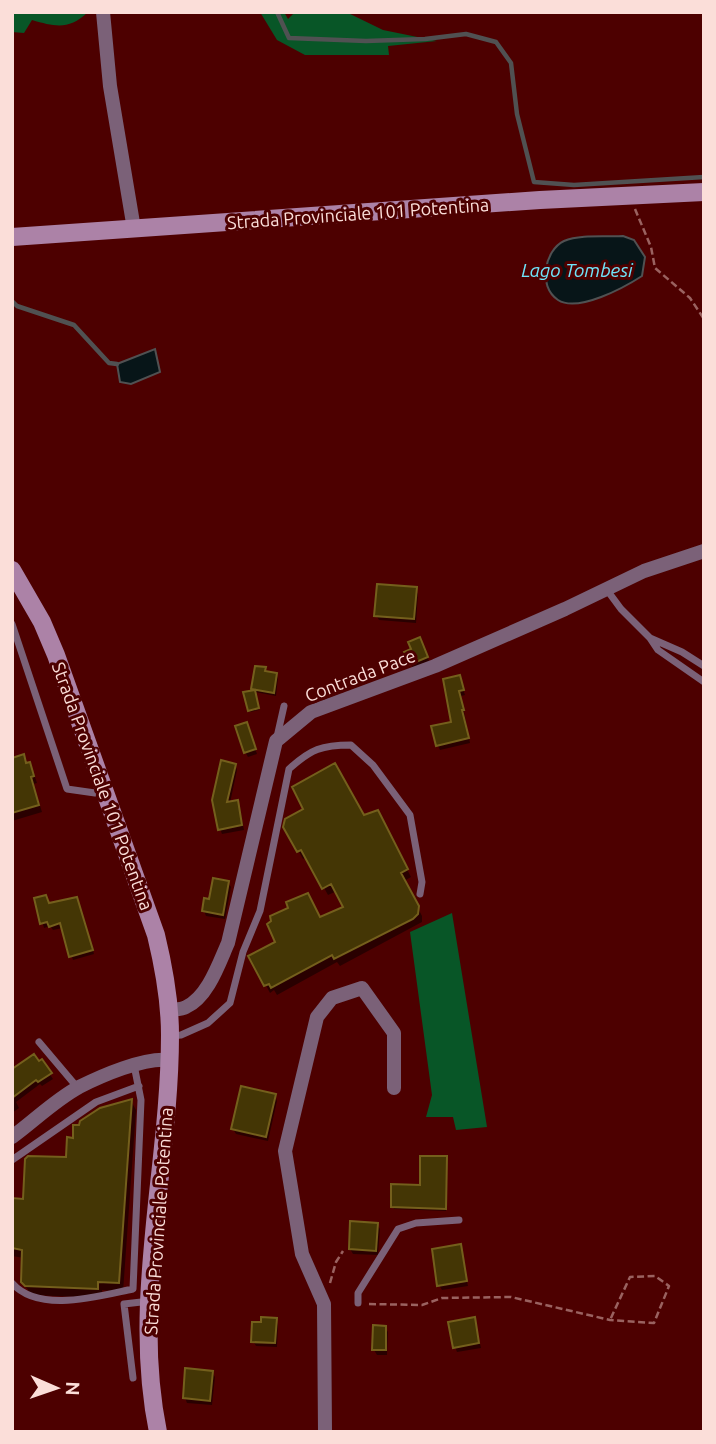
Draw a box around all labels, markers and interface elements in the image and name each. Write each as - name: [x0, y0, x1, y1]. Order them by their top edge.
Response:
- street label: Strada Provinciale 101 Potentina: [226, 194, 490, 232]
- water label: Lago Tombesi: [521, 259, 634, 281]
- street label: Contrada Pace: [302, 645, 418, 705]
- street label: Strada Provinciale 101 Potentina: [49, 659, 157, 913]
- street label: Strada Provinciale Potentina: [140, 1107, 176, 1335]
- north arrow: [21, 1353, 91, 1423]
- text: N: [62, 1381, 84, 1396]

